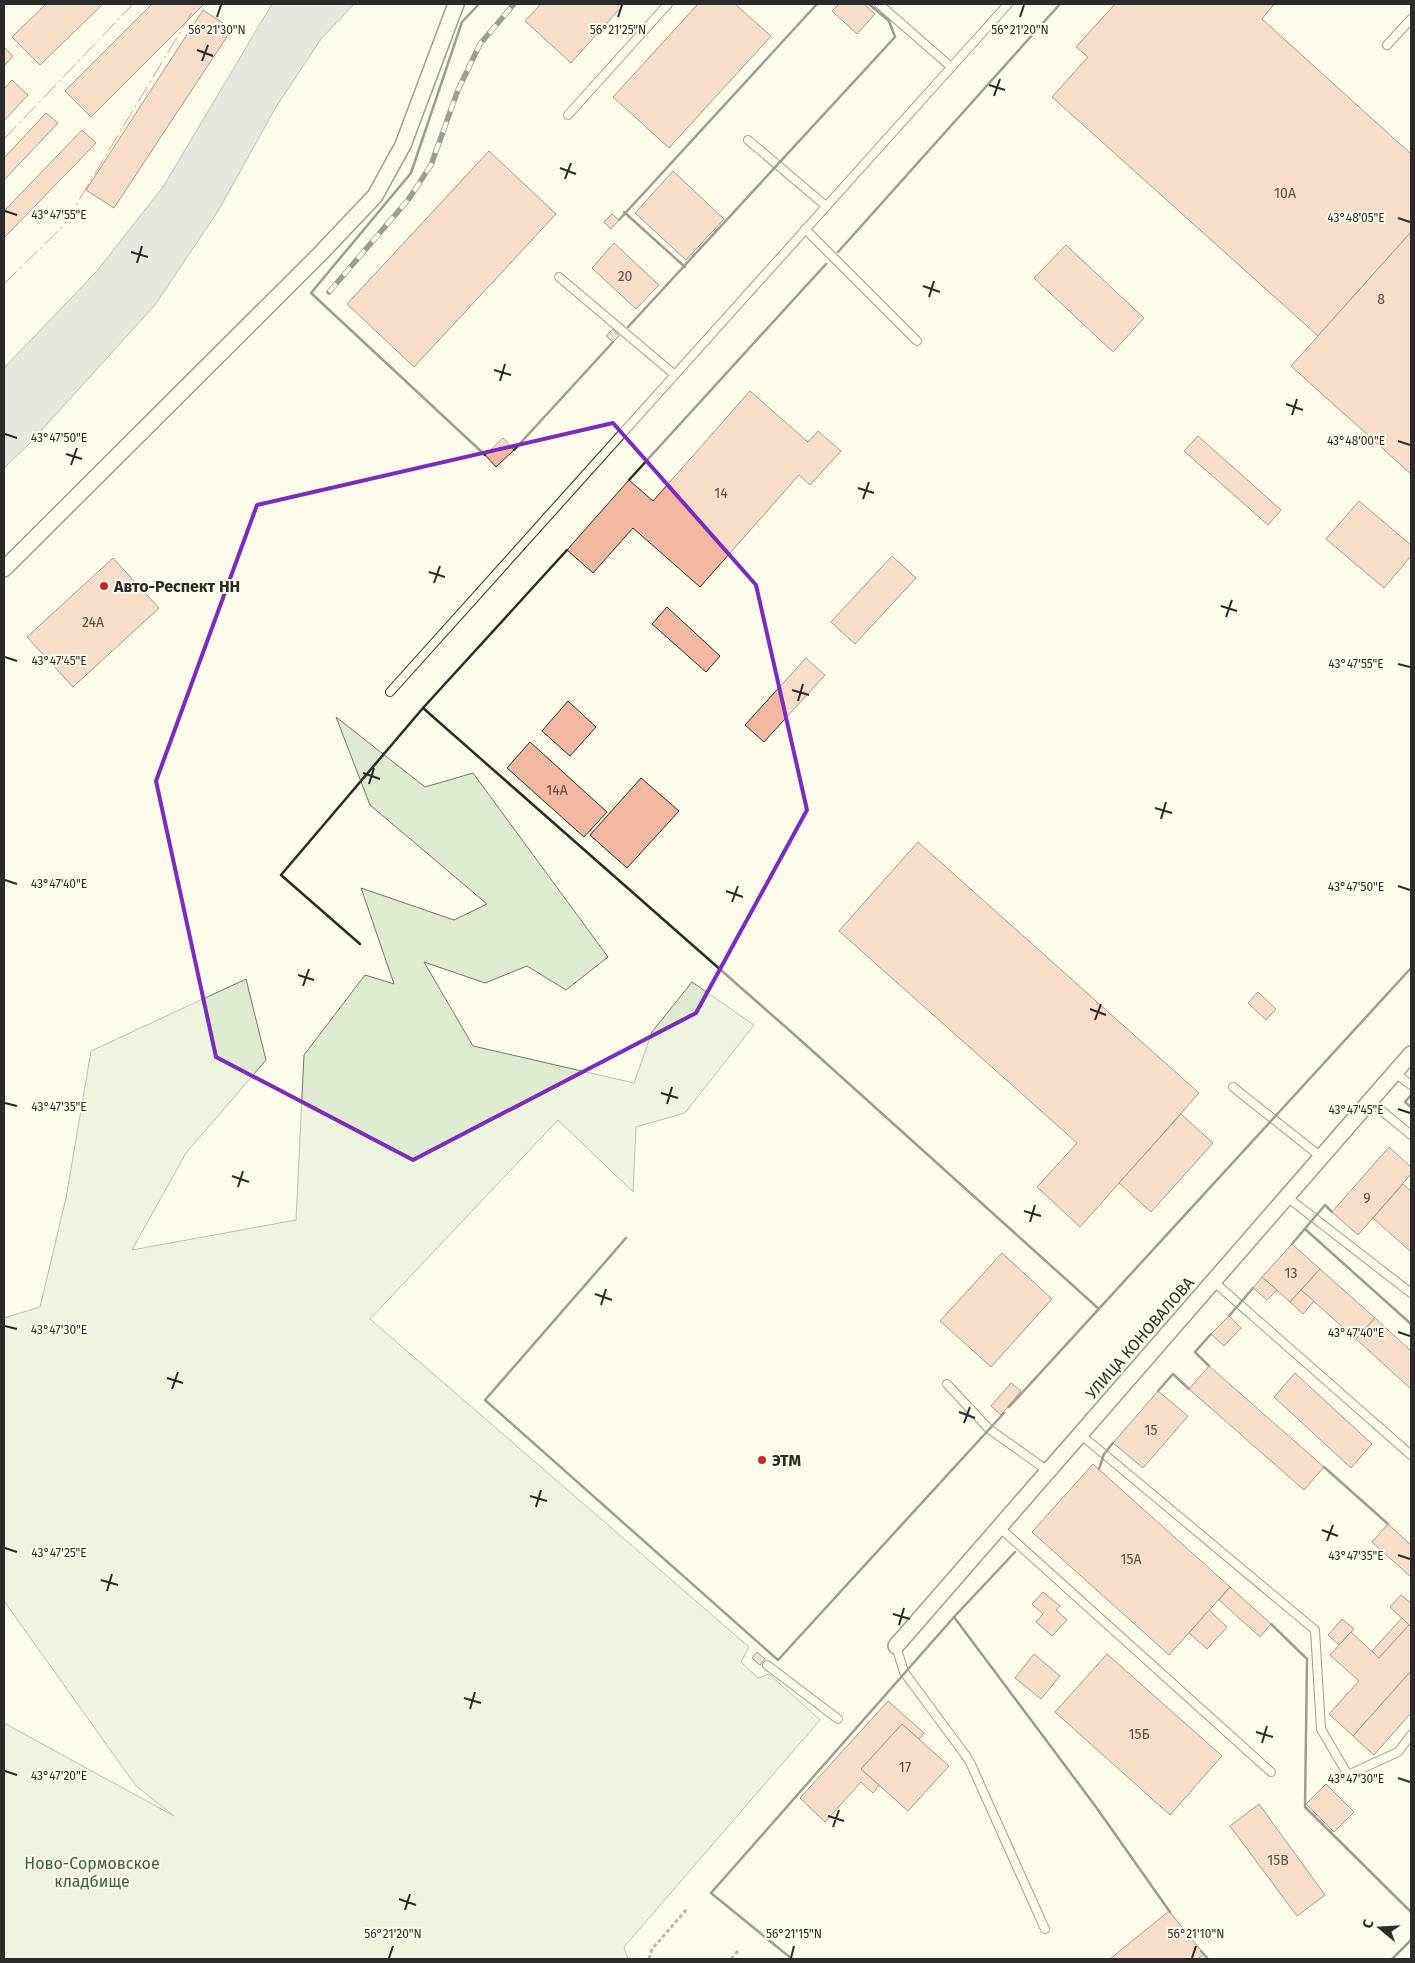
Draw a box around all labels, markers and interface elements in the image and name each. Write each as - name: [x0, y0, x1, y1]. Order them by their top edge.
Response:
- text: 56°21'30"N: [188, 23, 246, 37]
- text: 56°21'25"N: [590, 23, 646, 37]
- text: 56°21'20"N: [991, 23, 1049, 37]
- house number: 10А: [1274, 185, 1296, 202]
- text: 43°47'55"E: [31, 208, 87, 222]
- text: 43°48'05"E: [1327, 211, 1385, 225]
- house number: 20: [618, 268, 633, 285]
- house number: 8: [1377, 291, 1385, 308]
- text: 43°47'50"E: [31, 431, 87, 445]
- text: 43°48'00"E: [1327, 434, 1385, 448]
- house number: 14: [714, 485, 728, 502]
- place label: Авто-Респект НН: [113, 577, 240, 596]
- marker: Авто-Респект НН: [98, 580, 110, 592]
- house number: 24А: [82, 614, 104, 631]
- text: 43°47'45"E: [31, 654, 87, 668]
- text: 43°47'55"E: [1328, 657, 1384, 671]
- house number: 14А: [546, 782, 568, 799]
- text: 43°47'40"E: [31, 877, 87, 891]
- text: 43°47'50"E: [1328, 880, 1384, 894]
- text: 43°47'35"E: [31, 1100, 87, 1114]
- text: 43°47'45"E: [1328, 1103, 1384, 1117]
- house number: 9: [1363, 1190, 1371, 1207]
- house number: 13: [1284, 1265, 1298, 1282]
- street label: УЛИЦА КОНОВАЛОВА: [1082, 1273, 1199, 1403]
- text: 43°47'30"E: [31, 1323, 87, 1337]
- text: 43°47'40"E: [1328, 1326, 1384, 1340]
- house number: 15: [1144, 1422, 1158, 1439]
- place label: ЭТМ: [772, 1451, 801, 1470]
- marker: ЭТМ: [756, 1454, 768, 1466]
- text: 43°47'25"E: [31, 1546, 87, 1560]
- text: 43°47'35"E: [1328, 1549, 1384, 1563]
- house number: 15А: [1120, 1551, 1142, 1568]
- house number: 15Б: [1128, 1726, 1150, 1743]
- house number: 17: [899, 1759, 911, 1776]
- text: 43°47'20"E: [31, 1769, 87, 1783]
- text: 43°47'30"E: [1328, 1772, 1384, 1786]
- house number: 15В: [1267, 1852, 1289, 1869]
- park label: Ново-Сормовское кладбище: [24, 1854, 160, 1891]
- north arrow: [1355, 1903, 1405, 1953]
- text: С: [1359, 1918, 1377, 1931]
- text: 56°21'20"N: [364, 1927, 422, 1941]
- text: 56°21'15"N: [766, 1927, 822, 1941]
- text: 56°21'10"N: [1168, 1927, 1224, 1941]

